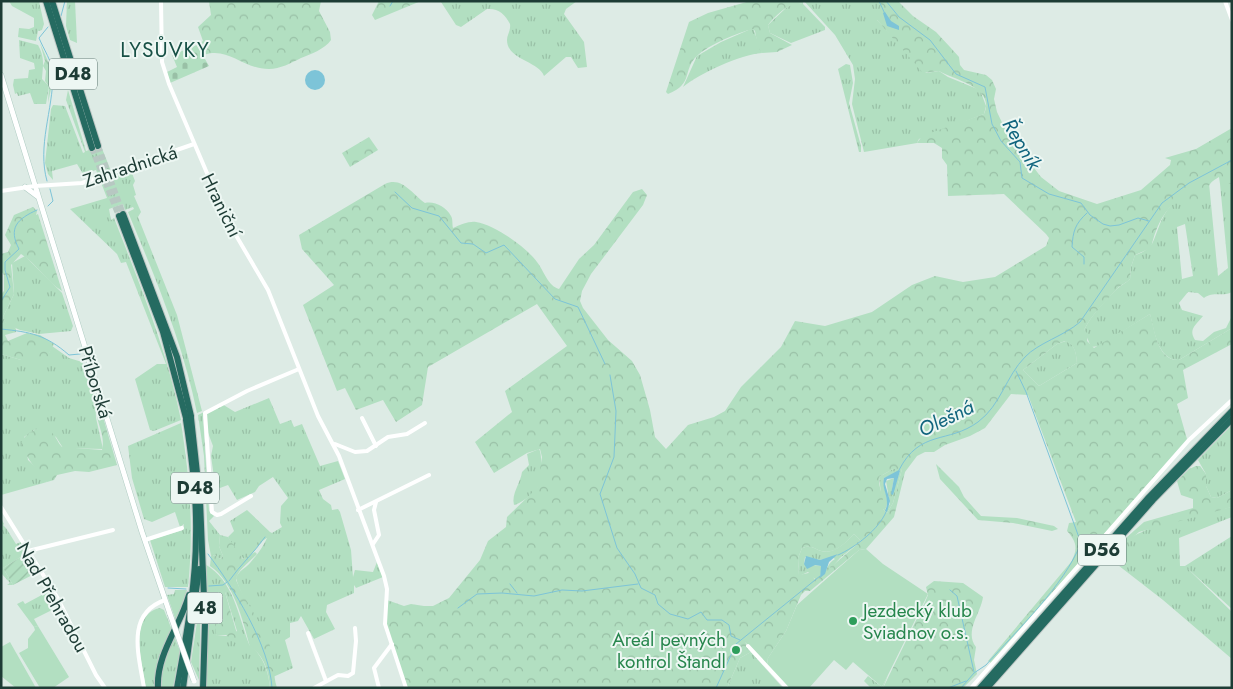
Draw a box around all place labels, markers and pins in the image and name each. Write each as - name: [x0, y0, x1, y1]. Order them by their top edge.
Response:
- place label: Jezdecký klub Sviadnov o.s.: [860, 597, 972, 646]
- marker: Jezdecký klub Sviadnov o.s.: [847, 615, 859, 627]
- place label: Areál pevných kontrol Štandl: [612, 626, 726, 675]
- marker: Areál pevných kontrol Štandl: [730, 644, 742, 656]

